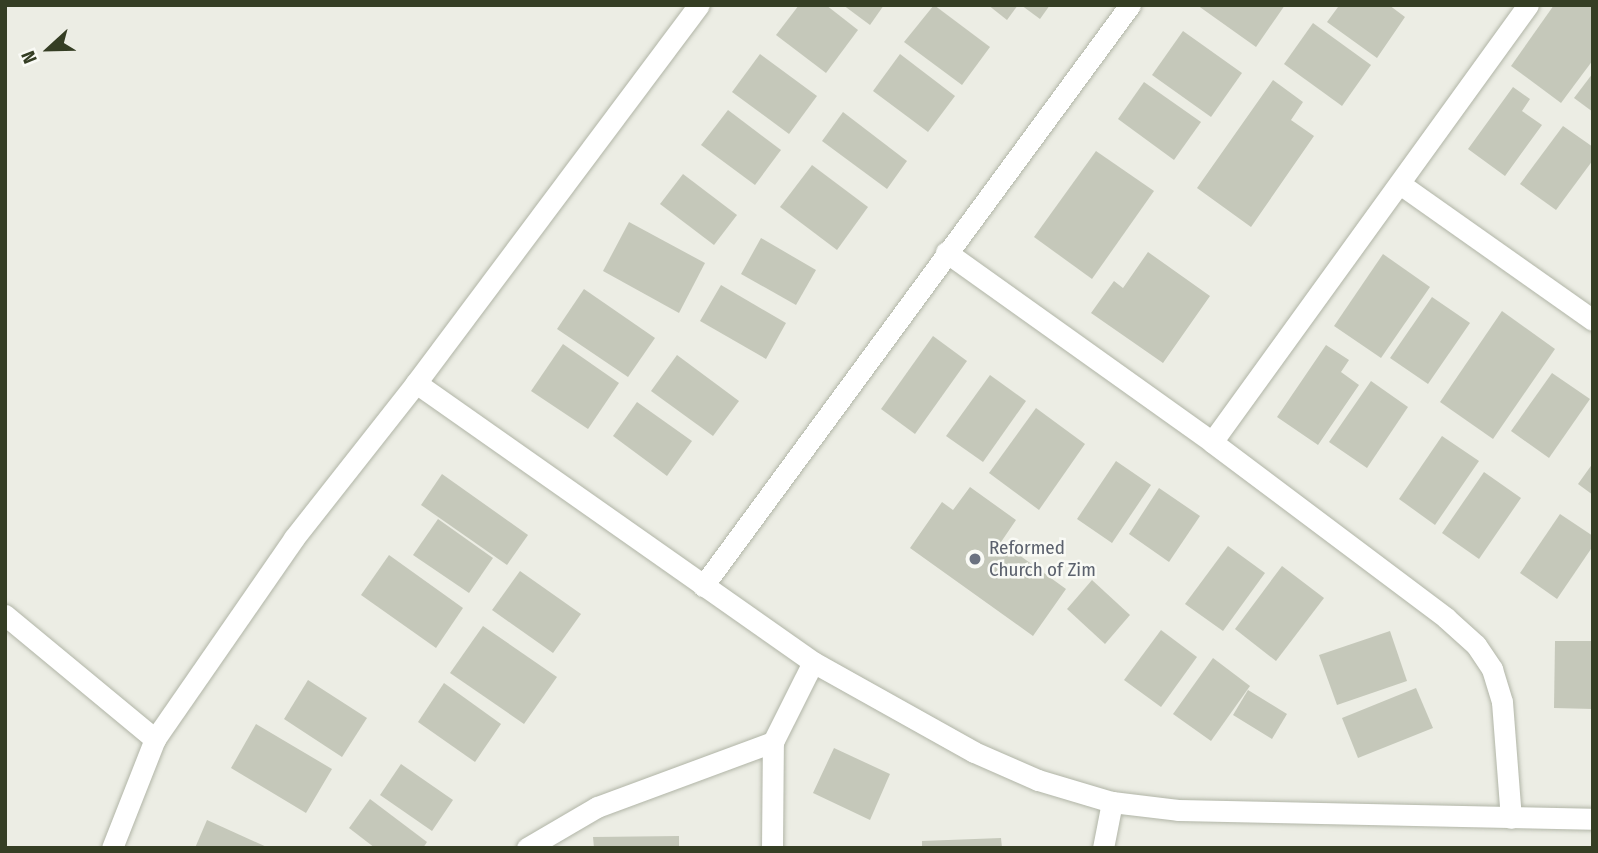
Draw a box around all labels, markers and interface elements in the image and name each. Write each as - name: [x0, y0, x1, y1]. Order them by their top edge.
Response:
- north arrow: [14, 14, 84, 84]
- text: N: [16, 47, 42, 67]
- place label: Reformed Church of Zim: [989, 537, 1096, 581]
- marker: Reformed Church of Zim: [967, 551, 983, 567]

